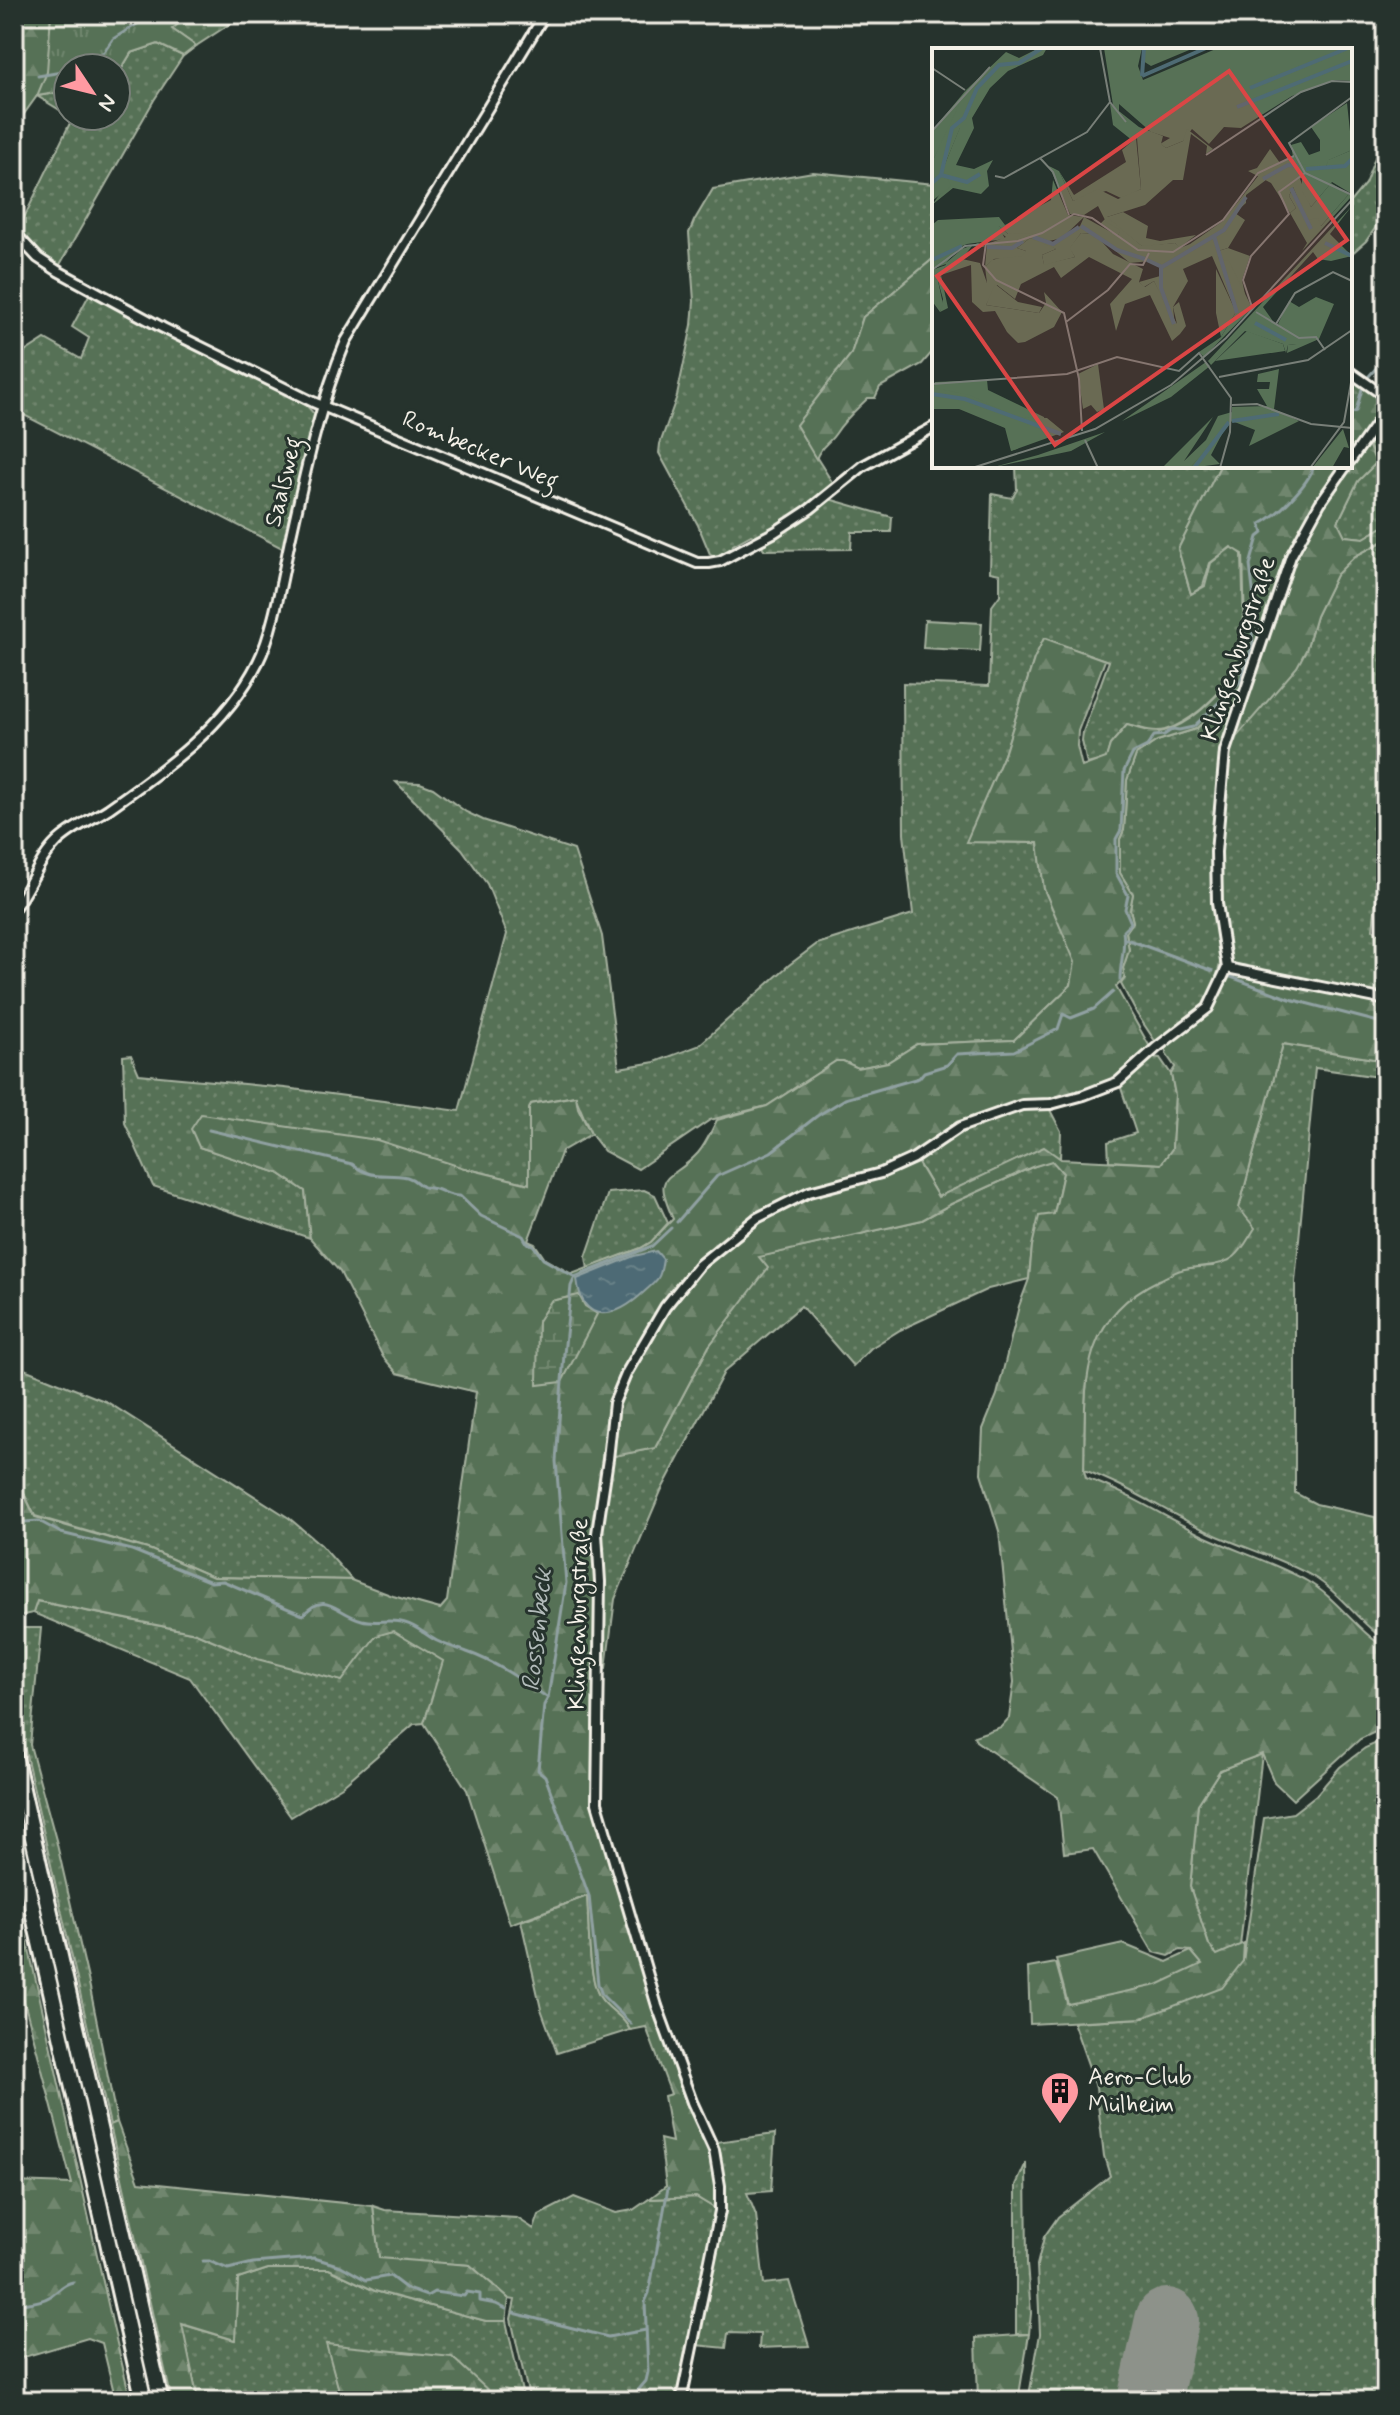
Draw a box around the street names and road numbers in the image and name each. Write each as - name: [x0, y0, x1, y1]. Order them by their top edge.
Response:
- street label: Rombecker Weg: [396, 404, 563, 501]
- street label: Saalsweg: [258, 434, 313, 531]
- street label: Klingenburgstraße: [1195, 553, 1286, 746]
- street label: Klingenburgstraße: [562, 1518, 599, 1710]

